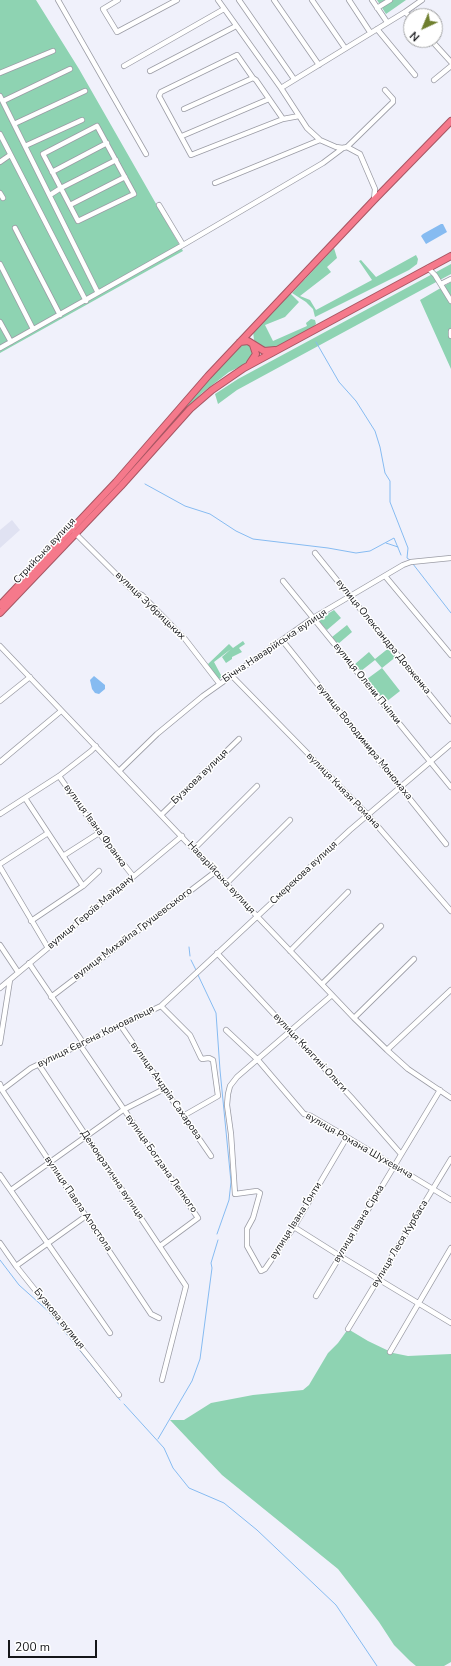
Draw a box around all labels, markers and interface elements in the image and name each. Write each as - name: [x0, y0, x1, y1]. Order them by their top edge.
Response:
- north arrow: [403, 8, 443, 48]
- text: N: [407, 28, 423, 45]
- street label: Стрийська вулиця: [11, 516, 79, 586]
- street label: вулиця Зубрицьких: [112, 569, 188, 643]
- street label: вулиця Олександра Довженка: [333, 577, 433, 697]
- street label: Бічна Наварійська вулиця: [221, 607, 329, 685]
- street label: вулиця Олени Пчілки: [330, 641, 404, 727]
- street label: вулиця Володимира Мономаха: [313, 681, 415, 803]
- street label: Бузкова вулиця: [169, 747, 231, 807]
- street label: вулиця Князя Романа: [303, 750, 383, 832]
- street label: вулиця Івана Франка: [61, 782, 129, 870]
- street label: Наварійська вулиця: [184, 839, 258, 917]
- street label: Смерекова вулиця: [268, 839, 340, 907]
- street label: вулиця Героїв Майдану: [45, 872, 137, 952]
- street label: вулиця Михайла Грушевського: [71, 885, 195, 983]
- street label: вулиця Євгена Коновальця: [36, 1003, 156, 1071]
- street label: вулиця Княгині Ольги: [270, 1011, 350, 1095]
- street label: вулиця Андрія Сахарова: [128, 1040, 204, 1142]
- street label: вулиця Романа Шухевича: [303, 1110, 415, 1182]
- street label: вулиця Богдана Лепкого: [122, 1113, 200, 1215]
- street label: Демократична вулиця: [78, 1128, 146, 1222]
- street label: вулиця Павла Апостола: [42, 1154, 114, 1254]
- street label: вулиця Івана Ґонти: [267, 1180, 325, 1262]
- street label: вулиця Івана Сірка: [331, 1183, 387, 1265]
- street label: вулиця Леся Курбаса: [369, 1198, 431, 1290]
- street label: Бузкова вулиця: [31, 1286, 87, 1352]
- scale bar: [10, 1632, 99, 1658]
- text: 200 m: [15, 1639, 50, 1655]

